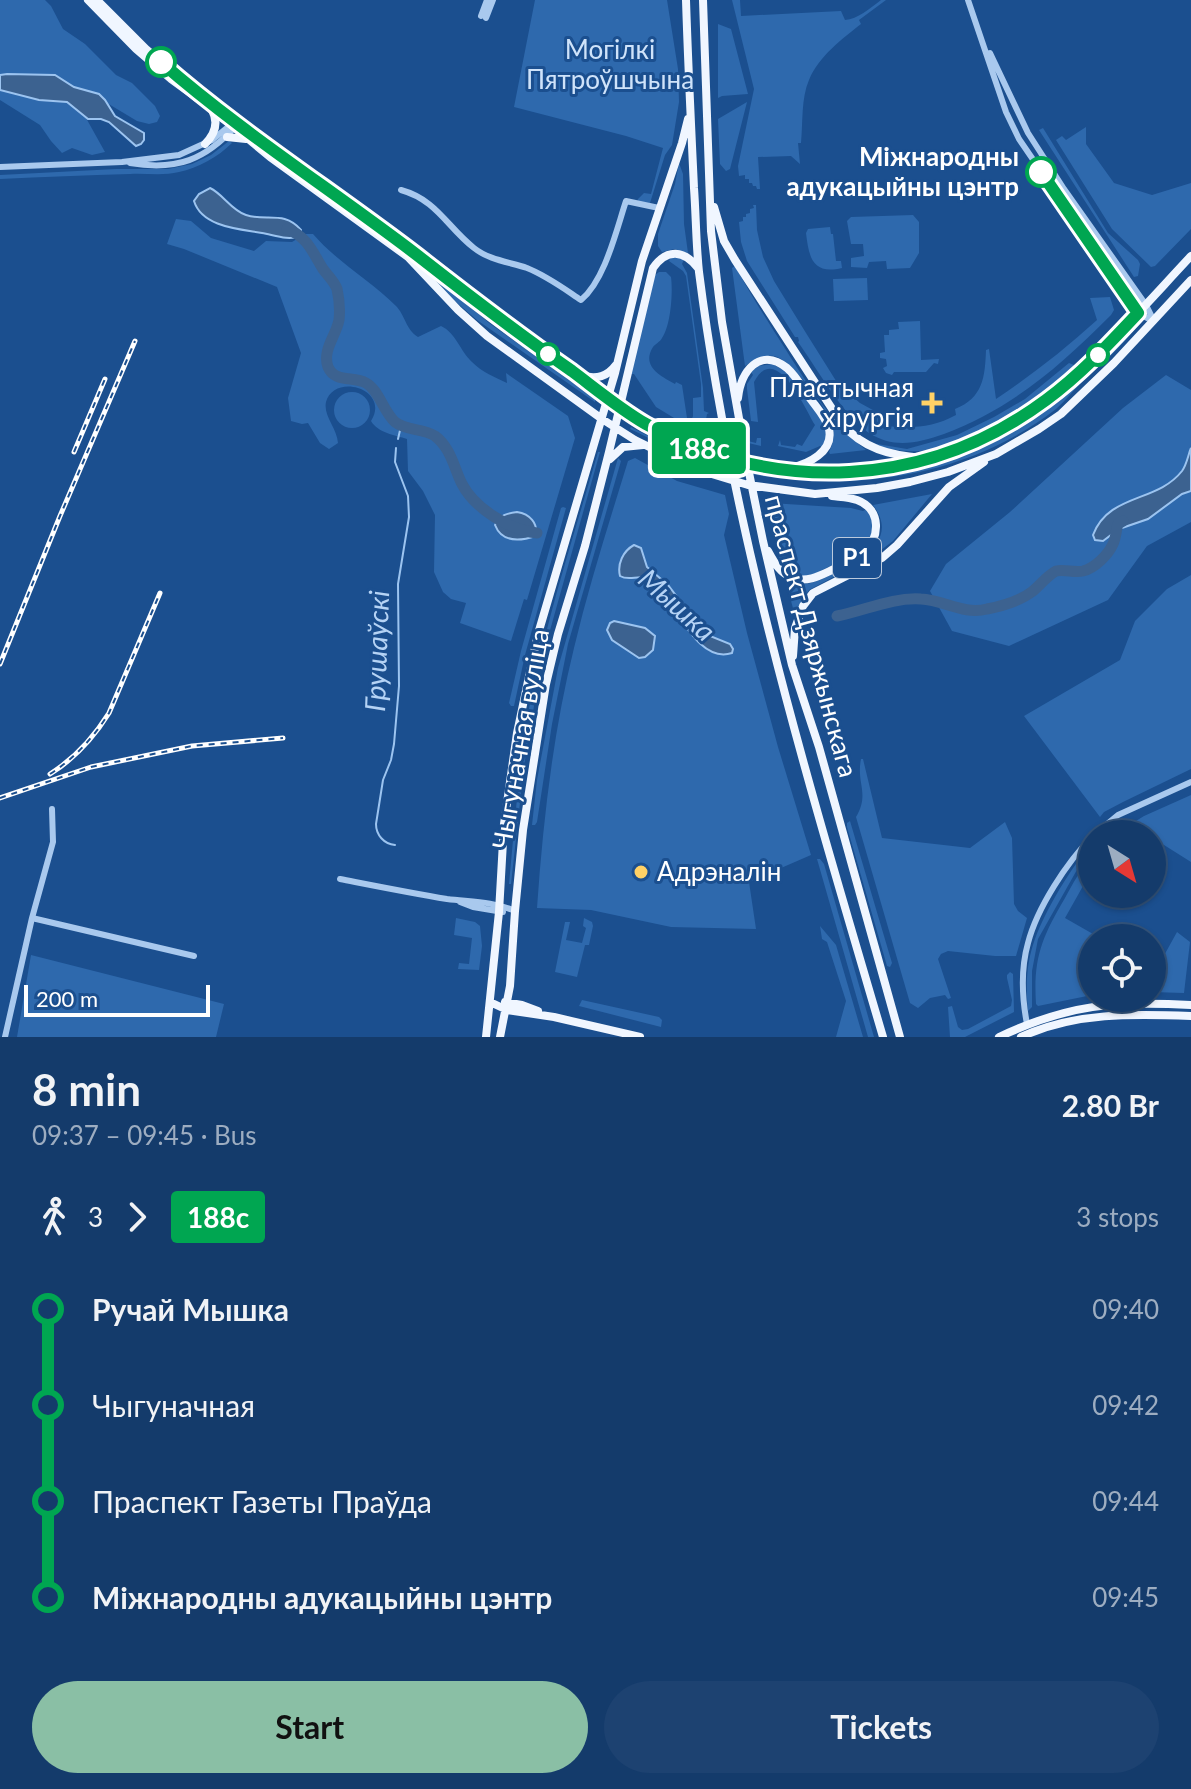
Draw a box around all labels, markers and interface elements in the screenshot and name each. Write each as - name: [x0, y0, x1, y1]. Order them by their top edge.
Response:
- park label: Могілкі Пятроўшчына: [526, 33, 694, 95]
- unlabelled marker: [146, 47, 176, 77]
- place label: Міжнародны адукацыйны цэнтр: [786, 140, 1019, 202]
- marker: Міжнародны адукацыйны цэнтр: [1026, 157, 1056, 187]
- unlabelled marker: [537, 343, 559, 365]
- unlabelled marker: [1087, 344, 1109, 366]
- place label: Пластычная хірургія: [769, 371, 914, 433]
- marker: Пластычная хірургія: [921, 392, 943, 414]
- line badge: 188с: [643, 422, 755, 474]
- text: 188с: [668, 431, 730, 465]
- street label: праспект Дзяржынскага: [759, 491, 865, 781]
- road number: Р1: [833, 538, 881, 578]
- water label: Мышка: [632, 561, 723, 647]
- water label: Грушаўскі: [357, 589, 395, 712]
- street label: Чыгуначная вуліца: [485, 626, 555, 851]
- north arrow: [1078, 820, 1166, 908]
- map controls: [1078, 820, 1166, 1012]
- place label: Адрэналін: [657, 855, 781, 887]
- marker: Адрэналін: [632, 863, 650, 881]
- button: locate: [1078, 924, 1166, 1012]
- scale bar: [24, 981, 210, 1017]
- text: 200 m: [36, 985, 98, 1012]
- text: 8 min: [32, 1063, 141, 1115]
- text: 2.80 Br: [1062, 1087, 1159, 1123]
- text: 09:37 – 09:45 · Bus: [32, 1119, 256, 1151]
- icon: walk: [32, 1195, 76, 1239]
- icon: forward: [115, 1195, 159, 1239]
- text: 188с: [187, 1200, 249, 1234]
- text: 3: [88, 1201, 103, 1233]
- text: 3 stops: [1076, 1201, 1159, 1233]
- text: Ручай Мышка: [92, 1291, 289, 1327]
- text: 09:40: [1092, 1293, 1159, 1325]
- text: Чыгуначная: [92, 1387, 255, 1423]
- text: 09:42: [1092, 1389, 1159, 1421]
- text: Праспект Газеты Праўда: [92, 1483, 432, 1519]
- text: 09:44: [1092, 1485, 1159, 1517]
- text: Міжнародны адукацыйны цэнтр: [92, 1579, 552, 1615]
- text: 09:45: [1092, 1581, 1159, 1613]
- button: Start: [32, 1681, 588, 1773]
- button: Tickets: [604, 1681, 1159, 1773]

